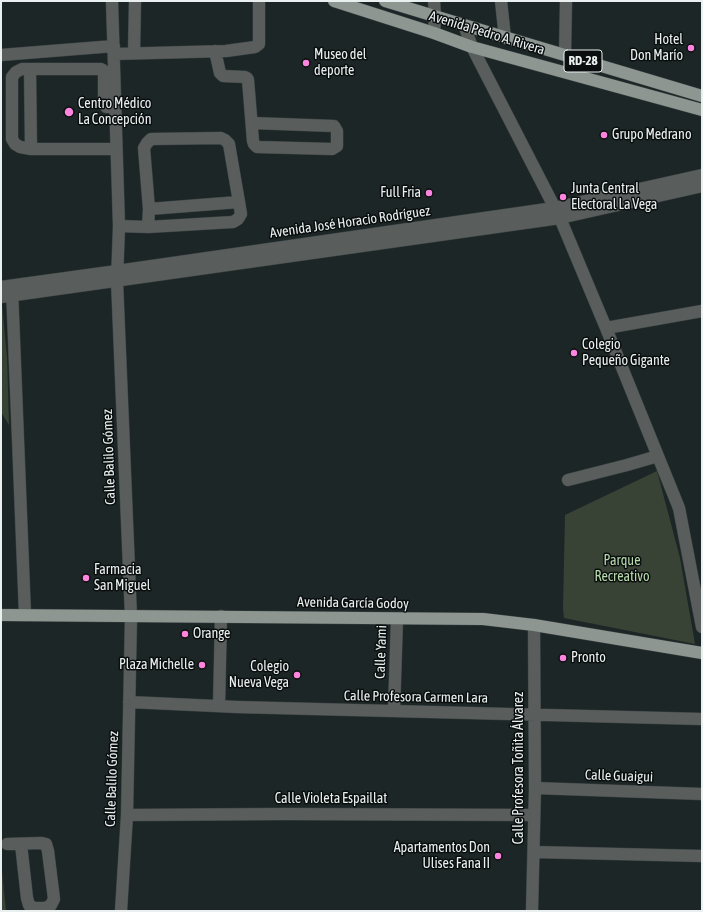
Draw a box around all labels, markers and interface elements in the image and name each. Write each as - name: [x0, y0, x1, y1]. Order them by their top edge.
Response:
- street label: Avenida Pedro A. Rivera: [427, 7, 547, 59]
- place label: Hotel Don Marío: [630, 32, 683, 64]
- marker: Hotel Don Marío: [686, 43, 696, 53]
- place label: Museo del deporte: [314, 47, 367, 80]
- road number: RD-28: [564, 50, 602, 72]
- marker: Museo del deporte: [301, 58, 311, 68]
- place label: Centro Médico La Concepción: [78, 96, 151, 128]
- marker: Centro Médico La Concepción: [63, 106, 75, 118]
- place label: Grupo Medrano: [612, 127, 691, 143]
- marker: Grupo Medrano: [599, 130, 609, 140]
- place label: Junta Central Electoral La Vega: [571, 181, 657, 214]
- place label: Full Fria: [380, 185, 421, 201]
- marker: Full Fria: [424, 188, 434, 198]
- marker: Junta Central Electoral La Vega: [558, 192, 568, 202]
- street label: Avenida José Horacio Rodríguez: [269, 202, 431, 242]
- place label: Colegio Pequeño Gigante: [582, 337, 670, 370]
- marker: Colegio Pequeño Gigante: [569, 348, 579, 358]
- street label: Calle Balilo Gómez: [99, 409, 119, 505]
- park label: Parque Recreativo: [595, 553, 649, 586]
- place label: Farmacia San Miguel: [94, 562, 151, 594]
- marker: Farmacia San Miguel: [81, 573, 91, 583]
- street label: Avenida García Godoy: [297, 594, 409, 612]
- street label: Calle Yami: [372, 625, 390, 679]
- place label: Orange: [193, 626, 230, 642]
- marker: Orange: [180, 629, 190, 639]
- place label: Pronto: [571, 650, 606, 666]
- marker: Pronto: [558, 653, 568, 663]
- place label: Plaza Michelle: [119, 657, 194, 673]
- place label: Colegio Nueva Vega: [229, 659, 289, 692]
- marker: Plaza Michelle: [197, 660, 207, 670]
- marker: Colegio Nueva Vega: [292, 670, 302, 680]
- street label: Calle Profesora Carmen Lara: [344, 687, 488, 707]
- street label: Calle Profesora Toñita Álvarez: [511, 692, 527, 844]
- street label: Calle Balilo Gómez: [102, 731, 122, 827]
- street label: Calle Guaigui: [585, 766, 653, 786]
- street label: Calle Violeta Espaillat: [275, 791, 387, 807]
- place label: Apartamentos Don Ulises Fana II: [394, 840, 490, 872]
- marker: Apartamentos Don Ulises Fana II: [493, 851, 503, 861]

